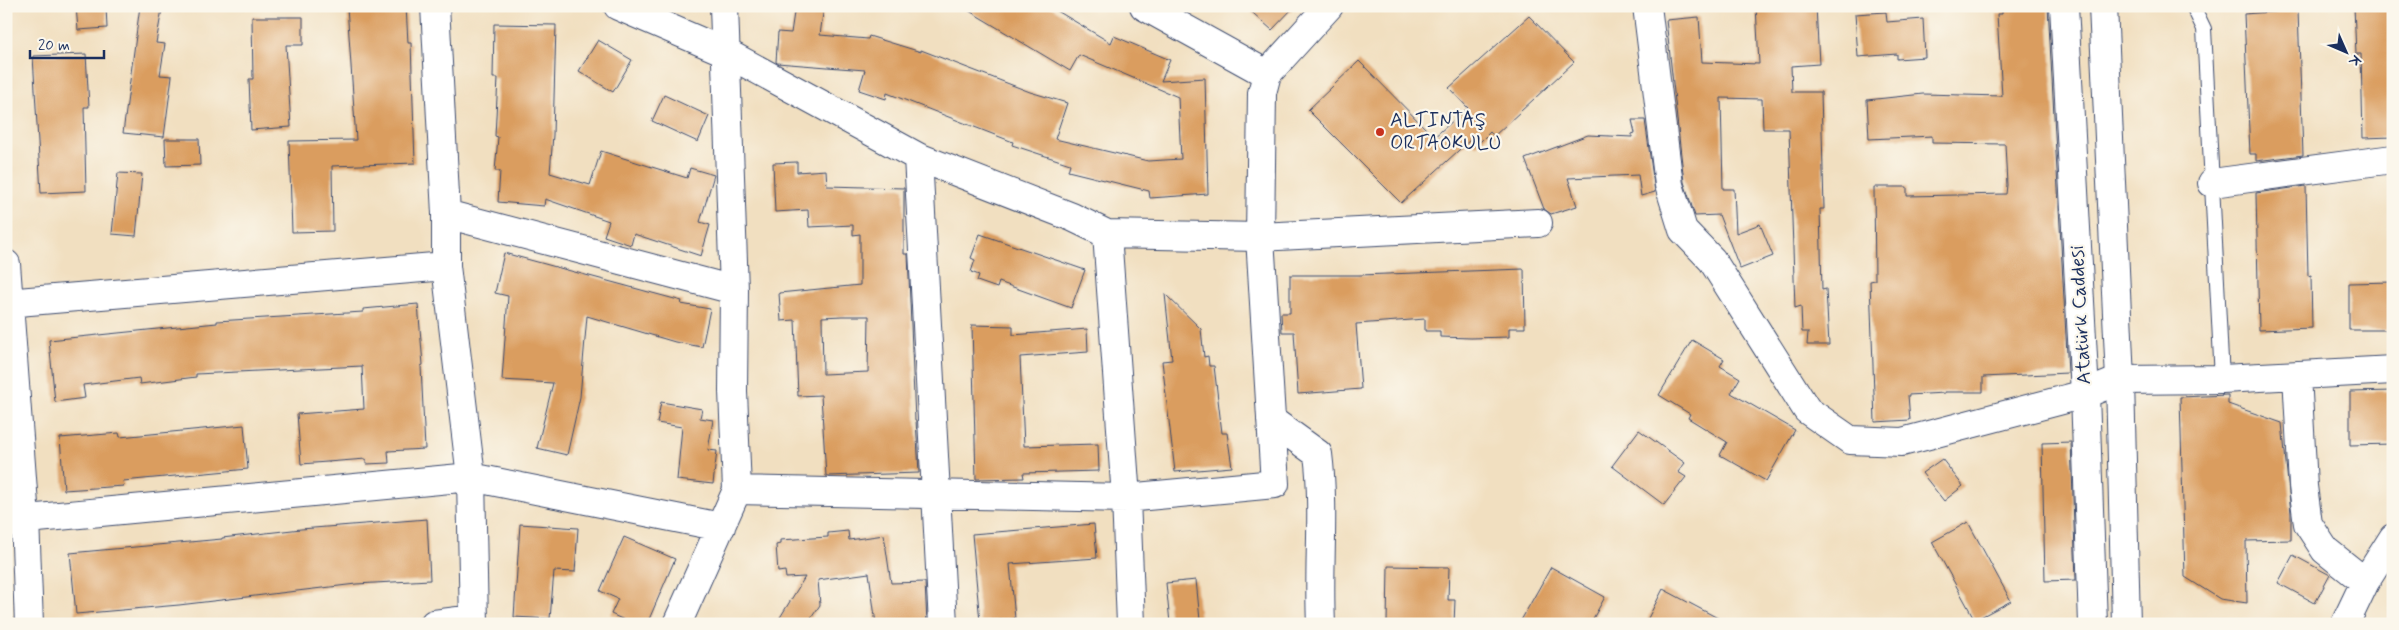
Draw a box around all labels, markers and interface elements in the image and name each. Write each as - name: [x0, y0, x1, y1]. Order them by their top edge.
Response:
- scale bar: [30, 28, 104, 60]
- north arrow: [2322, 28, 2372, 78]
- text: 20 m: [38, 36, 70, 56]
- text: K: [2344, 51, 2364, 71]
- place label: ALTINTAŞ ORTAOKULU: [1390, 107, 1501, 157]
- marker: ALTINTAŞ ORTAOKULU: [1374, 126, 1386, 138]
- street label: Atatürk Caddesi: [2064, 245, 2098, 385]

